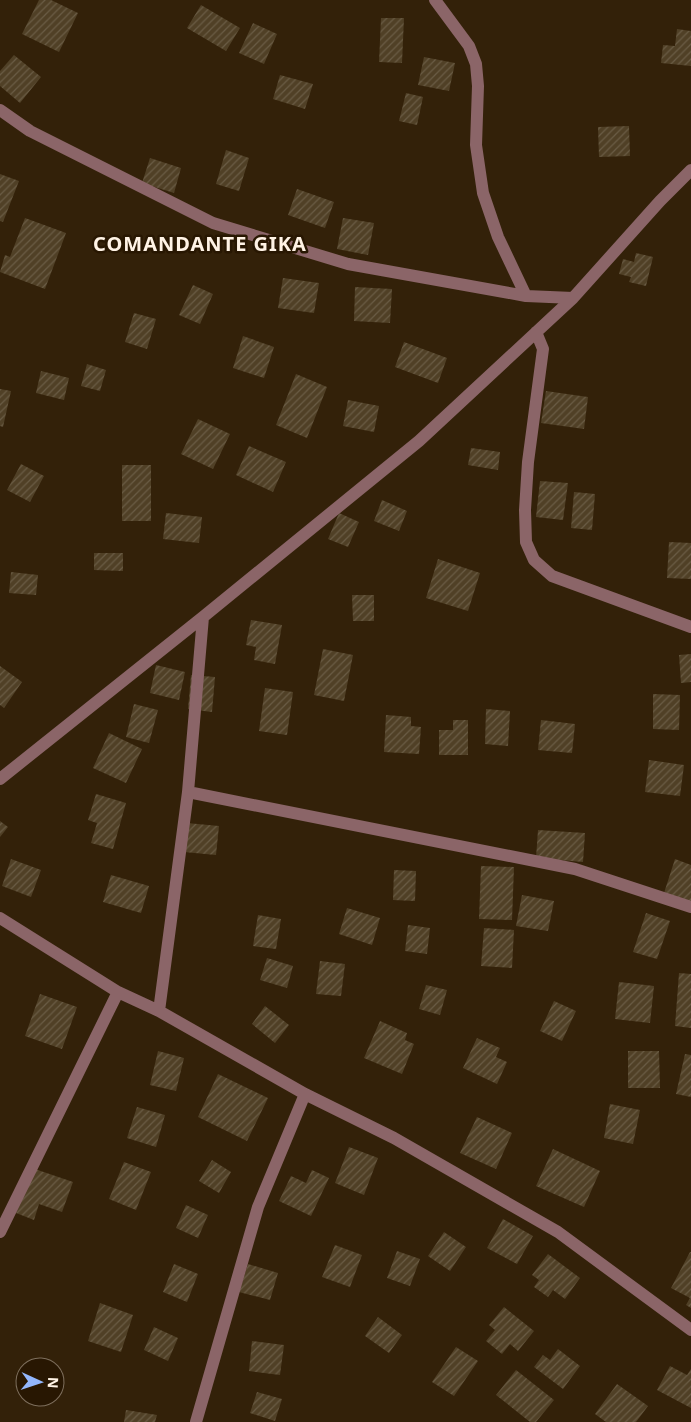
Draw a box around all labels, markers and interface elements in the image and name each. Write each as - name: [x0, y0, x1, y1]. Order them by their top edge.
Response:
- district label: COMANDANTE GIKA: [93, 230, 307, 257]
- north arrow: [15, 1357, 65, 1407]
- text: N: [44, 1377, 63, 1389]

